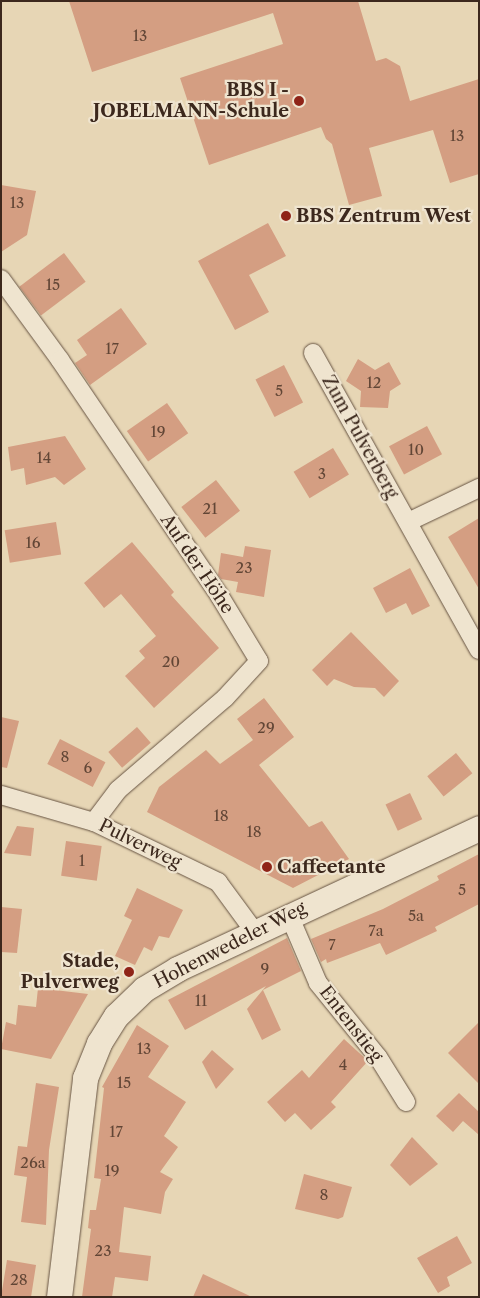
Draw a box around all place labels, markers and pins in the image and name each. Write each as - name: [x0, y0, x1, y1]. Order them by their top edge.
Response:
- place label: BBS I - JOBELMANN-Schule: [93, 80, 289, 122]
- marker: BBS I - JOBELMANN-Schule: [293, 95, 305, 107]
- place label: BBS Zentrum West: [296, 205, 471, 227]
- marker: BBS Zentrum West: [280, 210, 292, 222]
- place label: Caffeetante: [277, 856, 385, 878]
- marker: Caffeetante: [261, 861, 273, 873]
- place label: Stade, Pulverweg: [20, 951, 119, 994]
- marker: Stade, Pulverweg: [123, 966, 135, 978]

